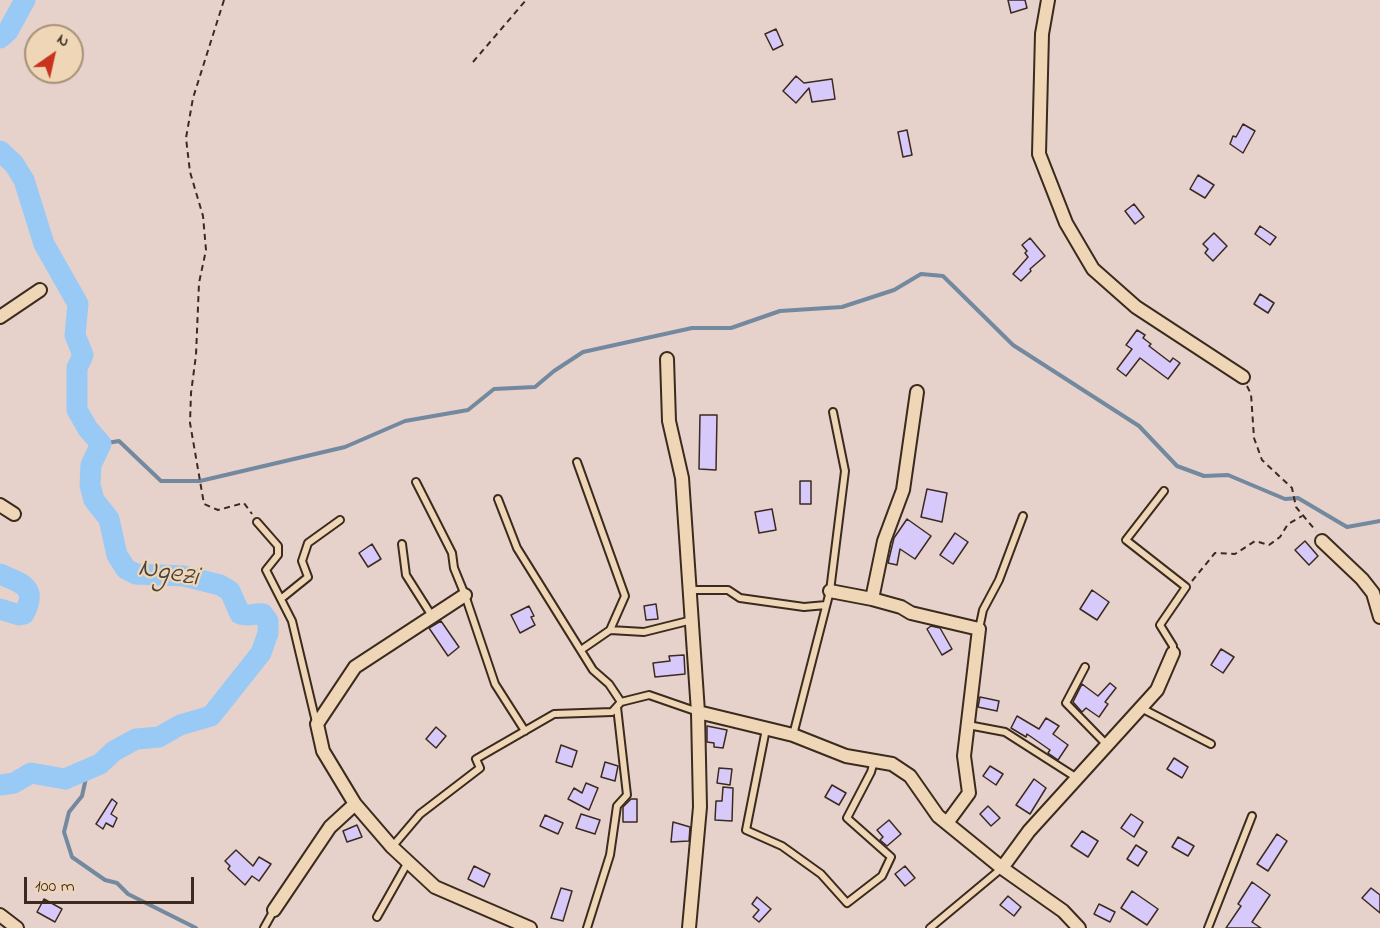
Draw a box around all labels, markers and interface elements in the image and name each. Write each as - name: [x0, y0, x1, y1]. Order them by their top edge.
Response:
- north arrow: [24, 24, 84, 84]
- text: N: [52, 28, 74, 54]
- water label: Ngezi: [135, 553, 201, 597]
- scale bar: [27, 865, 196, 903]
- text: 100 m: [35, 874, 75, 900]

